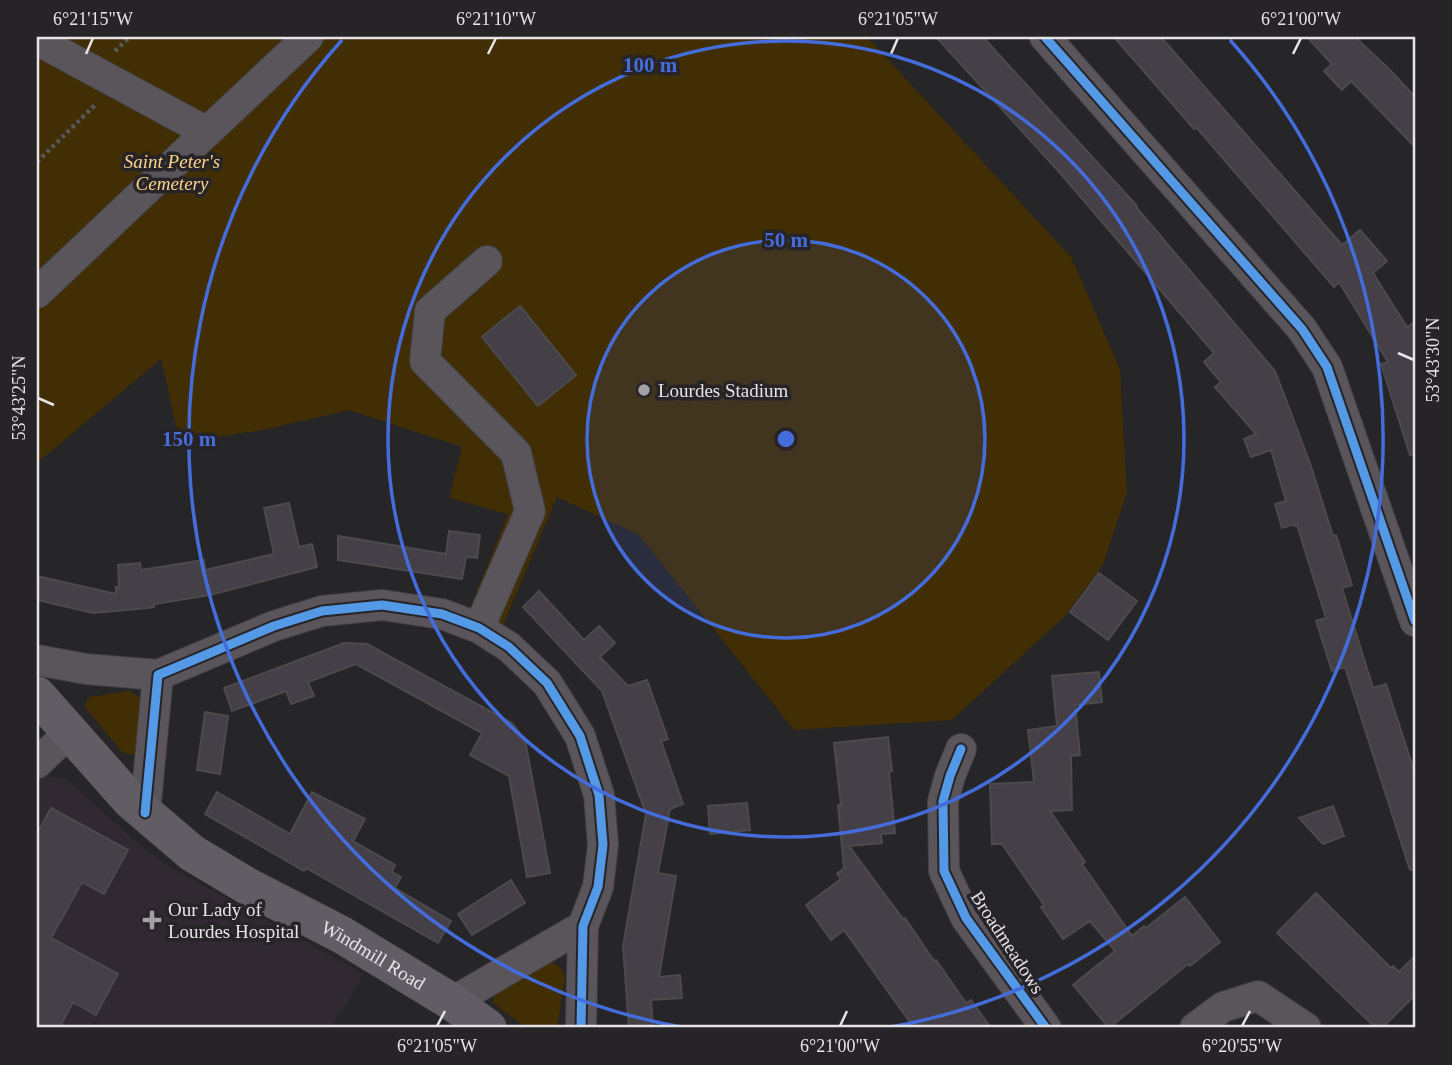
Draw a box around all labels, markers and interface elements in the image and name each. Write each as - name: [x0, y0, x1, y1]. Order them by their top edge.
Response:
- text: 6°21'15"W: [53, 9, 133, 29]
- text: 6°21'10"W: [456, 9, 536, 29]
- text: 6°21'05"W: [858, 9, 938, 29]
- text: 6°21'00"W: [1261, 9, 1341, 29]
- text: 100 m: [623, 53, 678, 77]
- park label: Saint Peter's Cemetery: [124, 151, 220, 194]
- text: 50 m: [764, 228, 808, 252]
- text: 53°43'30"N: [1423, 318, 1443, 402]
- text: 53°43'25"N: [9, 356, 29, 440]
- place label: Lourdes Stadium: [658, 380, 789, 401]
- marker: Lourdes Stadium: [636, 382, 652, 398]
- text: 150 m: [162, 427, 217, 451]
- centre of rings: [774, 427, 798, 451]
- street label: Broadmeadows: [967, 887, 1049, 998]
- place label: Our Lady of Lourdes Hospital: [168, 899, 299, 942]
- marker: Our Lady of Lourdes Hospital: [142, 910, 162, 930]
- street label: Windmill Road: [318, 916, 429, 994]
- text: 6°21'05"W: [397, 1036, 477, 1056]
- text: 6°21'00"W: [800, 1036, 880, 1056]
- text: 6°20'55"W: [1202, 1036, 1282, 1056]

